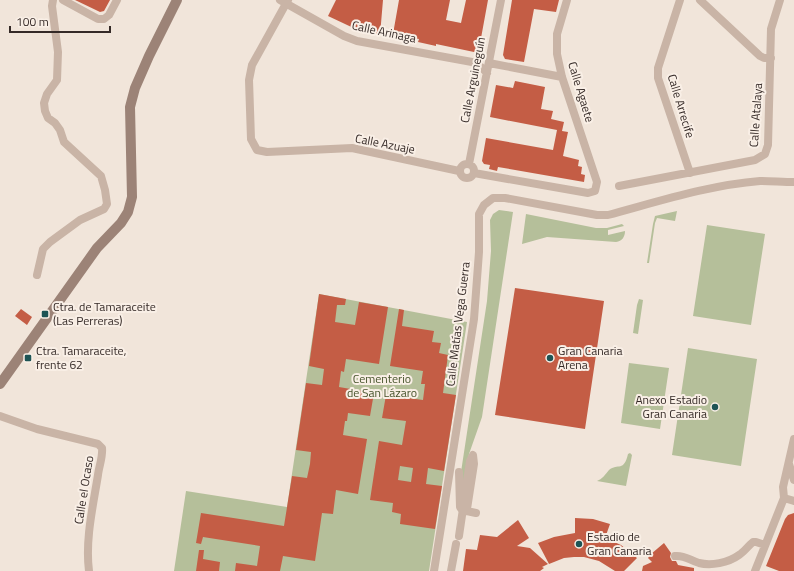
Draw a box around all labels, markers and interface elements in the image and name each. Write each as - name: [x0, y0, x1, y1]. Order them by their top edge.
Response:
- scale bar: [10, 8, 110, 34]
- text: 100 m: [16, 12, 49, 31]
- street label: Calle Arinaga: [350, 15, 418, 48]
- street label: Calle Arguineguín: [455, 35, 490, 125]
- street label: Calle Agaete: [563, 59, 600, 124]
- street label: Calle Arrecife: [663, 72, 700, 140]
- street label: Calle Atalaya: [744, 82, 767, 148]
- street label: Calle Azuaje: [354, 128, 417, 159]
- street label: Calle Matías Vega Guerra: [440, 260, 475, 387]
- place label: Ctra. de Tamaraceite (Las Perreras): [53, 297, 156, 330]
- marker: Ctra. de Tamaraceite (Las Perreras): [40, 309, 50, 319]
- place label: Ctra. Tamaraceite, frente 62: [36, 341, 126, 374]
- place label: Gran Canaria Arena: [558, 341, 622, 374]
- marker: Ctra. Tamaraceite, frente 62: [23, 353, 33, 363]
- marker: Gran Canaria Arena: [545, 353, 555, 363]
- park label: Cementerio de San Lázaro: [347, 369, 417, 402]
- place label: Anexo Estadio Gran Canaria: [635, 390, 707, 423]
- marker: Anexo Estadio Gran Canaria: [710, 402, 720, 412]
- street label: Calle el Ocaso: [69, 454, 98, 526]
- place label: Estadio de Gran Canaria: [587, 527, 651, 560]
- marker: Estadio de Gran Canaria: [574, 539, 584, 549]

